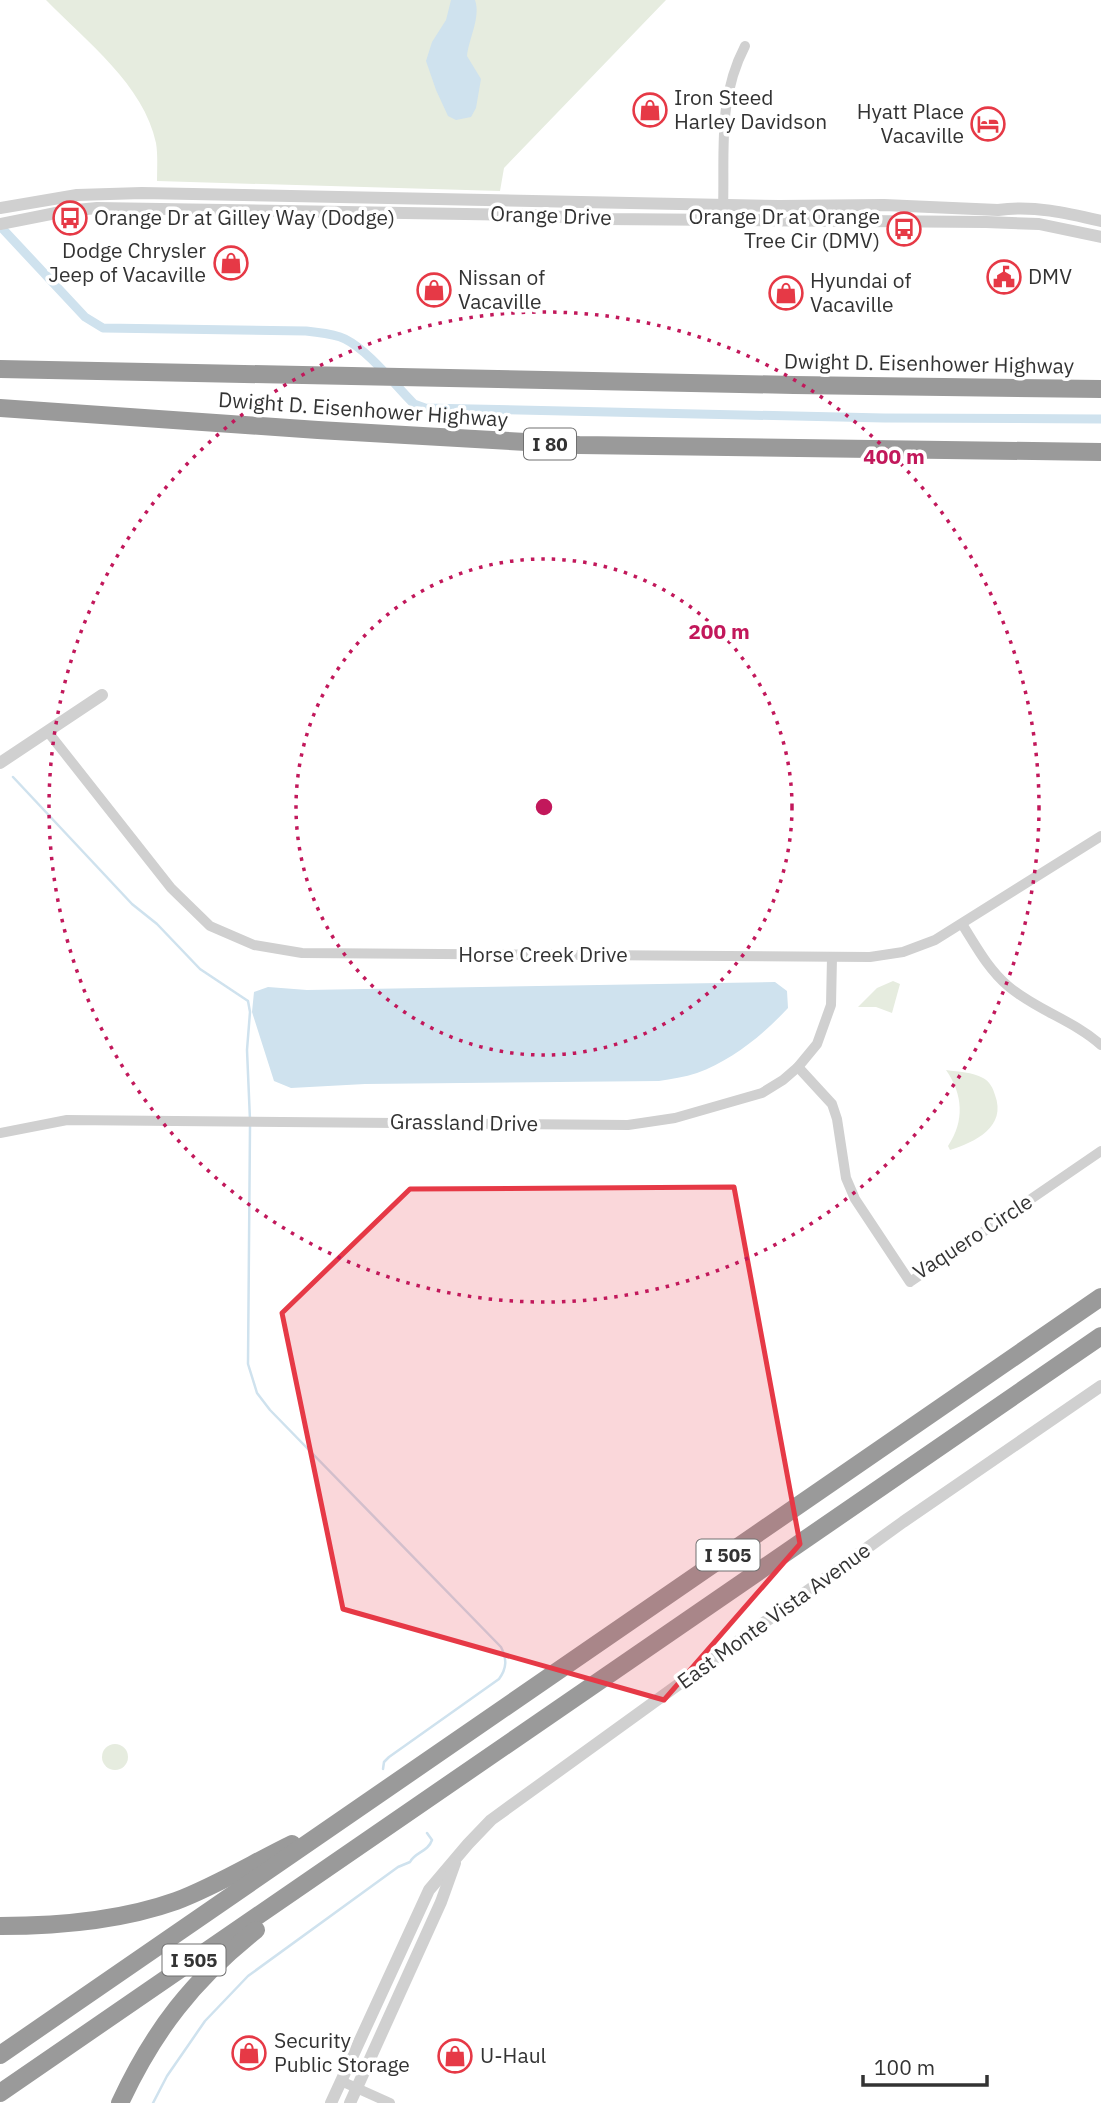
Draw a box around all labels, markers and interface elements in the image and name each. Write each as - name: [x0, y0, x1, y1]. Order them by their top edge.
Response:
- place label: Iron Steed Harley Davidson: [674, 83, 827, 135]
- shop icon: Iron Steed Harley Davidson: [631, 91, 669, 129]
- place label: Hyatt Place Vacaville: [857, 97, 964, 149]
- hotel icon: Hyatt Place Vacaville: [969, 105, 1007, 143]
- bus stop icon: Orange Dr at Gilley Way (Dodge): [51, 199, 89, 237]
- street label: Orange Drive: [490, 199, 612, 231]
- place label: Orange Dr at Orange Tree Cir (DMV): [689, 202, 880, 254]
- place label: Orange Dr at Gilley Way (Dodge): [94, 203, 395, 231]
- bus stop icon: Orange Dr at Orange Tree Cir (DMV): [885, 210, 923, 248]
- place label: Dodge Chrysler Jeep of Vacaville: [48, 236, 206, 288]
- shop icon: Dodge Chrysler Jeep of Vacaville: [212, 244, 250, 282]
- public building icon: DMV: [985, 258, 1023, 296]
- place label: DMV: [1028, 262, 1072, 290]
- place label: Nissan of Vacaville: [458, 263, 545, 315]
- place label: Hyundai of Vacaville: [810, 266, 911, 318]
- shop icon: Nissan of Vacaville: [415, 271, 453, 309]
- shop icon: Hyundai of Vacaville: [767, 274, 805, 312]
- street label: Dwight D. Eisenhower Highway: [784, 346, 1075, 380]
- street label: Dwight D. Eisenhower Highway: [217, 385, 509, 433]
- road number: I 80: [524, 428, 576, 460]
- text: 400 m: [863, 442, 925, 470]
- text: 200 m: [688, 617, 750, 645]
- centre of rings: [532, 795, 556, 819]
- street label: Horse Creek Drive: [458, 940, 628, 968]
- street label: Grassland Drive: [390, 1107, 539, 1137]
- street label: Vaquero Circle: [907, 1187, 1038, 1285]
- street label: East Monte Vista Avenue: [671, 1536, 876, 1695]
- road number: I 505: [696, 1540, 760, 1570]
- road number: I 505: [162, 1944, 226, 1976]
- place label: Security Public Storage: [274, 2026, 410, 2078]
- shop icon: Security Public Storage: [230, 2034, 268, 2072]
- shop icon: U-Haul: [436, 2037, 474, 2075]
- place label: U-Haul: [480, 2041, 547, 2069]
- scale bar: [863, 2044, 987, 2088]
- text: 100 m: [874, 2053, 935, 2081]

